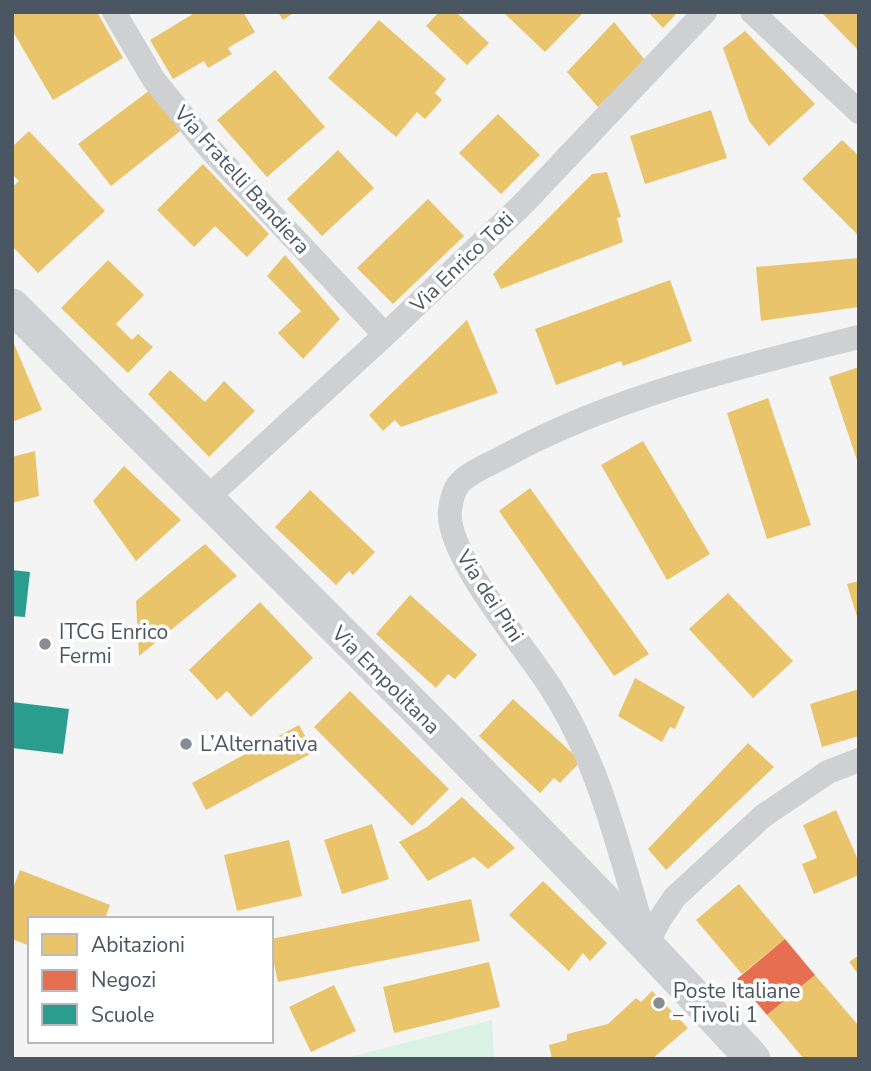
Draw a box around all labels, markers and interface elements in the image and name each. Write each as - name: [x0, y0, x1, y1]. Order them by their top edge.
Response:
- street label: Via Fratelli Bandiera: [167, 99, 316, 260]
- street label: Via Enrico Toti: [403, 205, 520, 319]
- street label: Via dei Pini: [449, 544, 530, 647]
- place label: ITCG Enrico Fermi: [59, 618, 168, 670]
- street label: Via Empolitana: [325, 619, 446, 740]
- marker: ITCG Enrico Fermi: [37, 636, 53, 652]
- place label: L’Alternativa: [200, 730, 318, 758]
- marker: L’Alternativa: [178, 736, 194, 752]
- legend: [28, 917, 273, 1043]
- text: Abitazioni: [91, 931, 185, 959]
- text: Negozi: [91, 966, 156, 994]
- place label: Poste Italiane – Tivoli 1: [673, 977, 800, 1029]
- marker: Poste Italiane – Tivoli 1: [651, 995, 667, 1011]
- text: Scuole: [91, 1001, 154, 1029]

